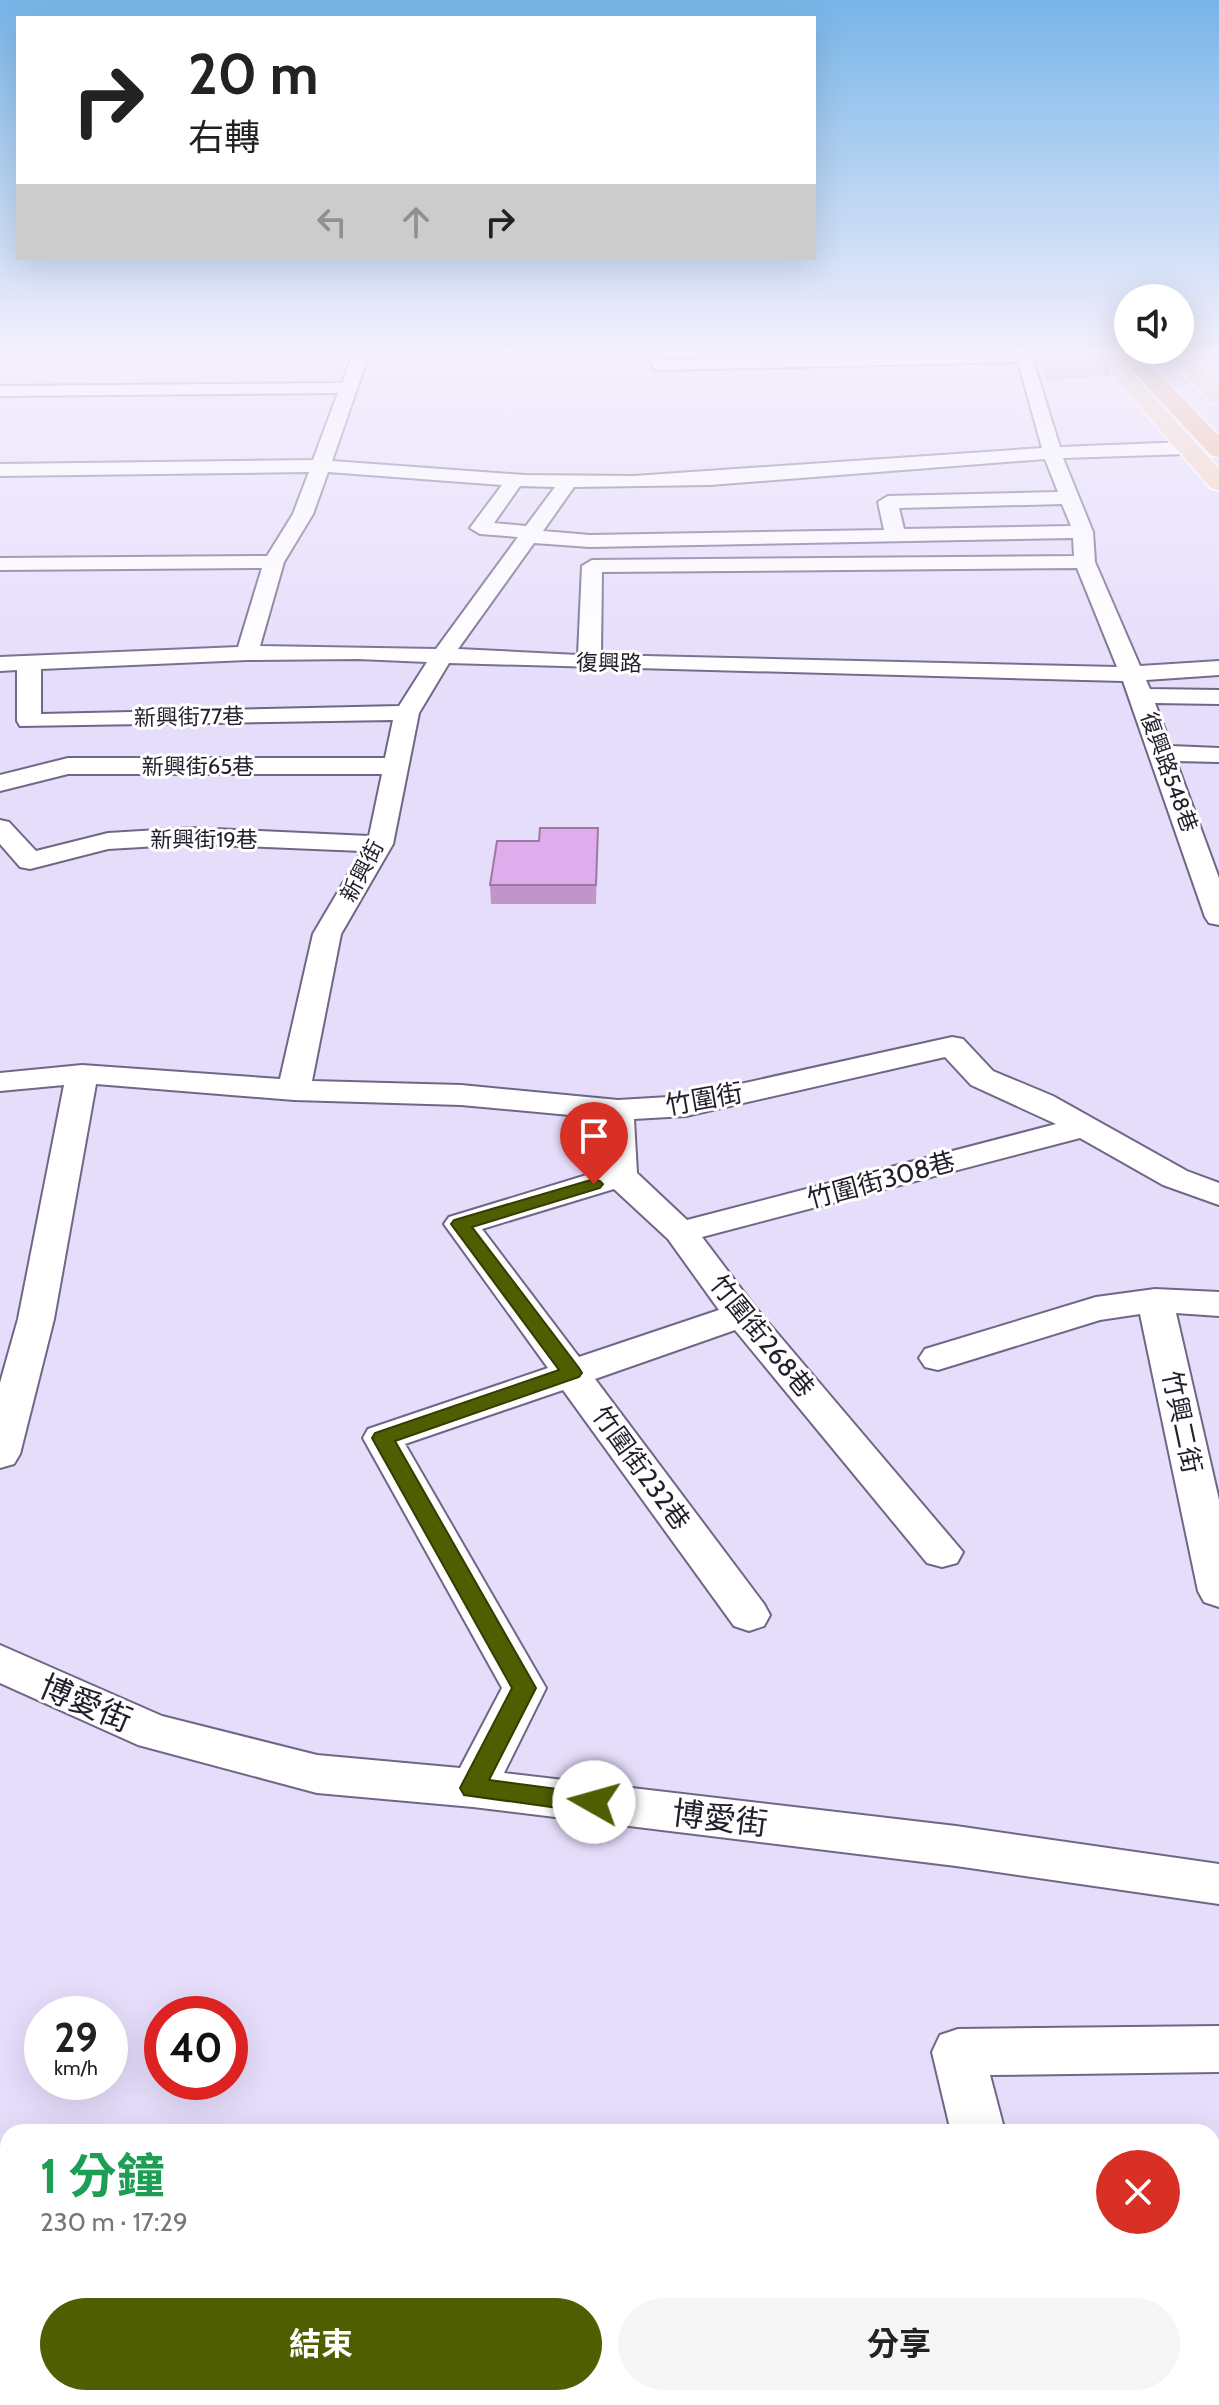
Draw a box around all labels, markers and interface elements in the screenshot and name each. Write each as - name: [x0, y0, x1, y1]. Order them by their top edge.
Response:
- text: 20 m: [188, 40, 318, 108]
- icon: right: [56, 48, 160, 152]
- text: 右轉: [188, 115, 260, 159]
- icon: left: [310, 200, 354, 244]
- icon: ahead: [394, 200, 438, 244]
- icon: right: [478, 200, 522, 244]
- map controls: [1114, 284, 1194, 364]
- button: sound: [1114, 284, 1194, 364]
- street label: 復興路: [576, 649, 642, 677]
- street label: 新興街77巷: [134, 703, 244, 731]
- street label: 復興路548巷: [1135, 708, 1203, 836]
- street label: 新興街65巷: [142, 753, 254, 780]
- street label: 新興街19巷: [150, 826, 258, 853]
- street label: 新興街: [335, 836, 389, 906]
- street label: 竹圍街: [663, 1076, 745, 1122]
- pin: [560, 1102, 628, 1184]
- icon: arrive: [572, 1114, 616, 1158]
- street label: 竹圍街308巷: [803, 1145, 959, 1215]
- street label: 竹圍街268巷: [703, 1268, 821, 1404]
- street label: 竹興二街: [1156, 1368, 1208, 1476]
- street label: 竹圍街232巷: [585, 1400, 697, 1536]
- street label: 博愛街: [34, 1666, 138, 1740]
- position arrow: [552, 1760, 636, 1844]
- street label: 博愛街: [670, 1793, 770, 1843]
- speed limit sign: 40: [144, 1996, 248, 2100]
- text: 29: [54, 2013, 98, 2062]
- text: km/h: [54, 2056, 98, 2080]
- text: 1 分鐘: [40, 2147, 165, 2205]
- button: close: [1096, 2150, 1180, 2234]
- text: 230 m · 17:29: [40, 2206, 188, 2238]
- button: 結束: [40, 2298, 602, 2390]
- button: 分享: [618, 2298, 1180, 2390]

